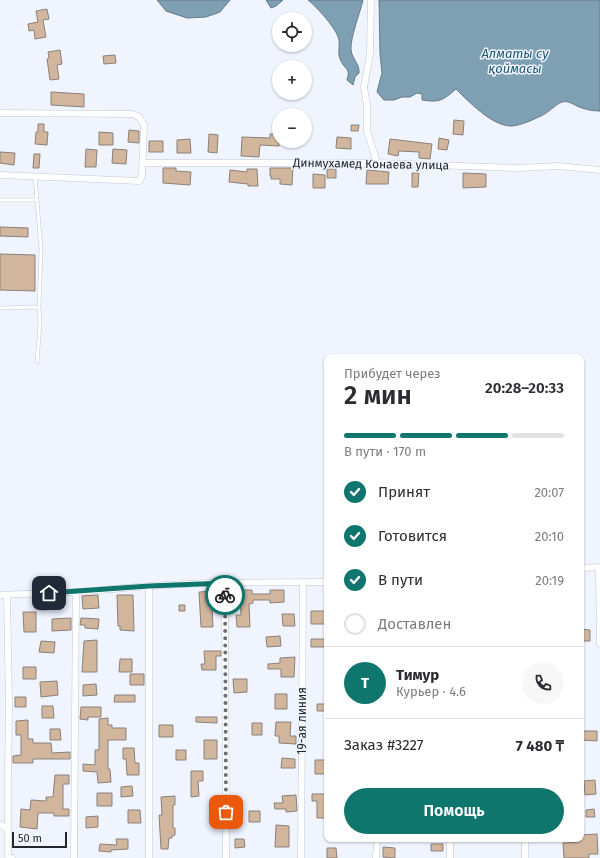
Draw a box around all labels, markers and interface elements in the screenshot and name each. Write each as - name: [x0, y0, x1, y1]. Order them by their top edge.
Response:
- map controls: [272, 12, 312, 148]
- button: locate: [272, 12, 312, 52]
- water label: Алматы су қоймасы: [480, 46, 549, 76]
- button: +: [272, 60, 312, 100]
- button: −: [272, 108, 312, 148]
- street label: Динмухамед Конаева улица: [292, 156, 449, 172]
- text: Прибудет через: [344, 366, 441, 381]
- text: 20:28–20:33: [485, 379, 564, 397]
- text: 2 мин: [344, 380, 412, 411]
- text: В пути · 170 m: [344, 444, 426, 459]
- icon: check: [344, 481, 366, 503]
- text: Принят: [378, 483, 430, 501]
- text: 20:07: [534, 485, 564, 500]
- icon: check: [344, 525, 366, 547]
- text: Готовится: [378, 527, 447, 545]
- text: 20:10: [535, 529, 564, 544]
- icon: check: [344, 569, 366, 591]
- text: В пути: [378, 571, 423, 589]
- text: 20:19: [535, 573, 564, 588]
- courier: [205, 575, 245, 615]
- pin: [32, 576, 66, 610]
- icon: home: [38, 582, 60, 604]
- icon: bike: [214, 584, 236, 606]
- text: Доставлен: [378, 615, 451, 633]
- button: phone: [522, 662, 564, 704]
- text: Тимур: [396, 666, 439, 684]
- text: Т: [361, 674, 369, 692]
- text: Курьер · 4.6: [396, 684, 466, 699]
- street label: 19-ая линия: [295, 687, 309, 755]
- text: Заказ #3227: [344, 736, 424, 754]
- text: 7 480 ₸: [516, 737, 564, 755]
- button: Помощь: [344, 788, 564, 834]
- pin: [209, 795, 243, 829]
- icon: bag: [215, 801, 237, 823]
- scale bar: [12, 830, 67, 849]
- text: 50 m: [18, 832, 42, 845]

